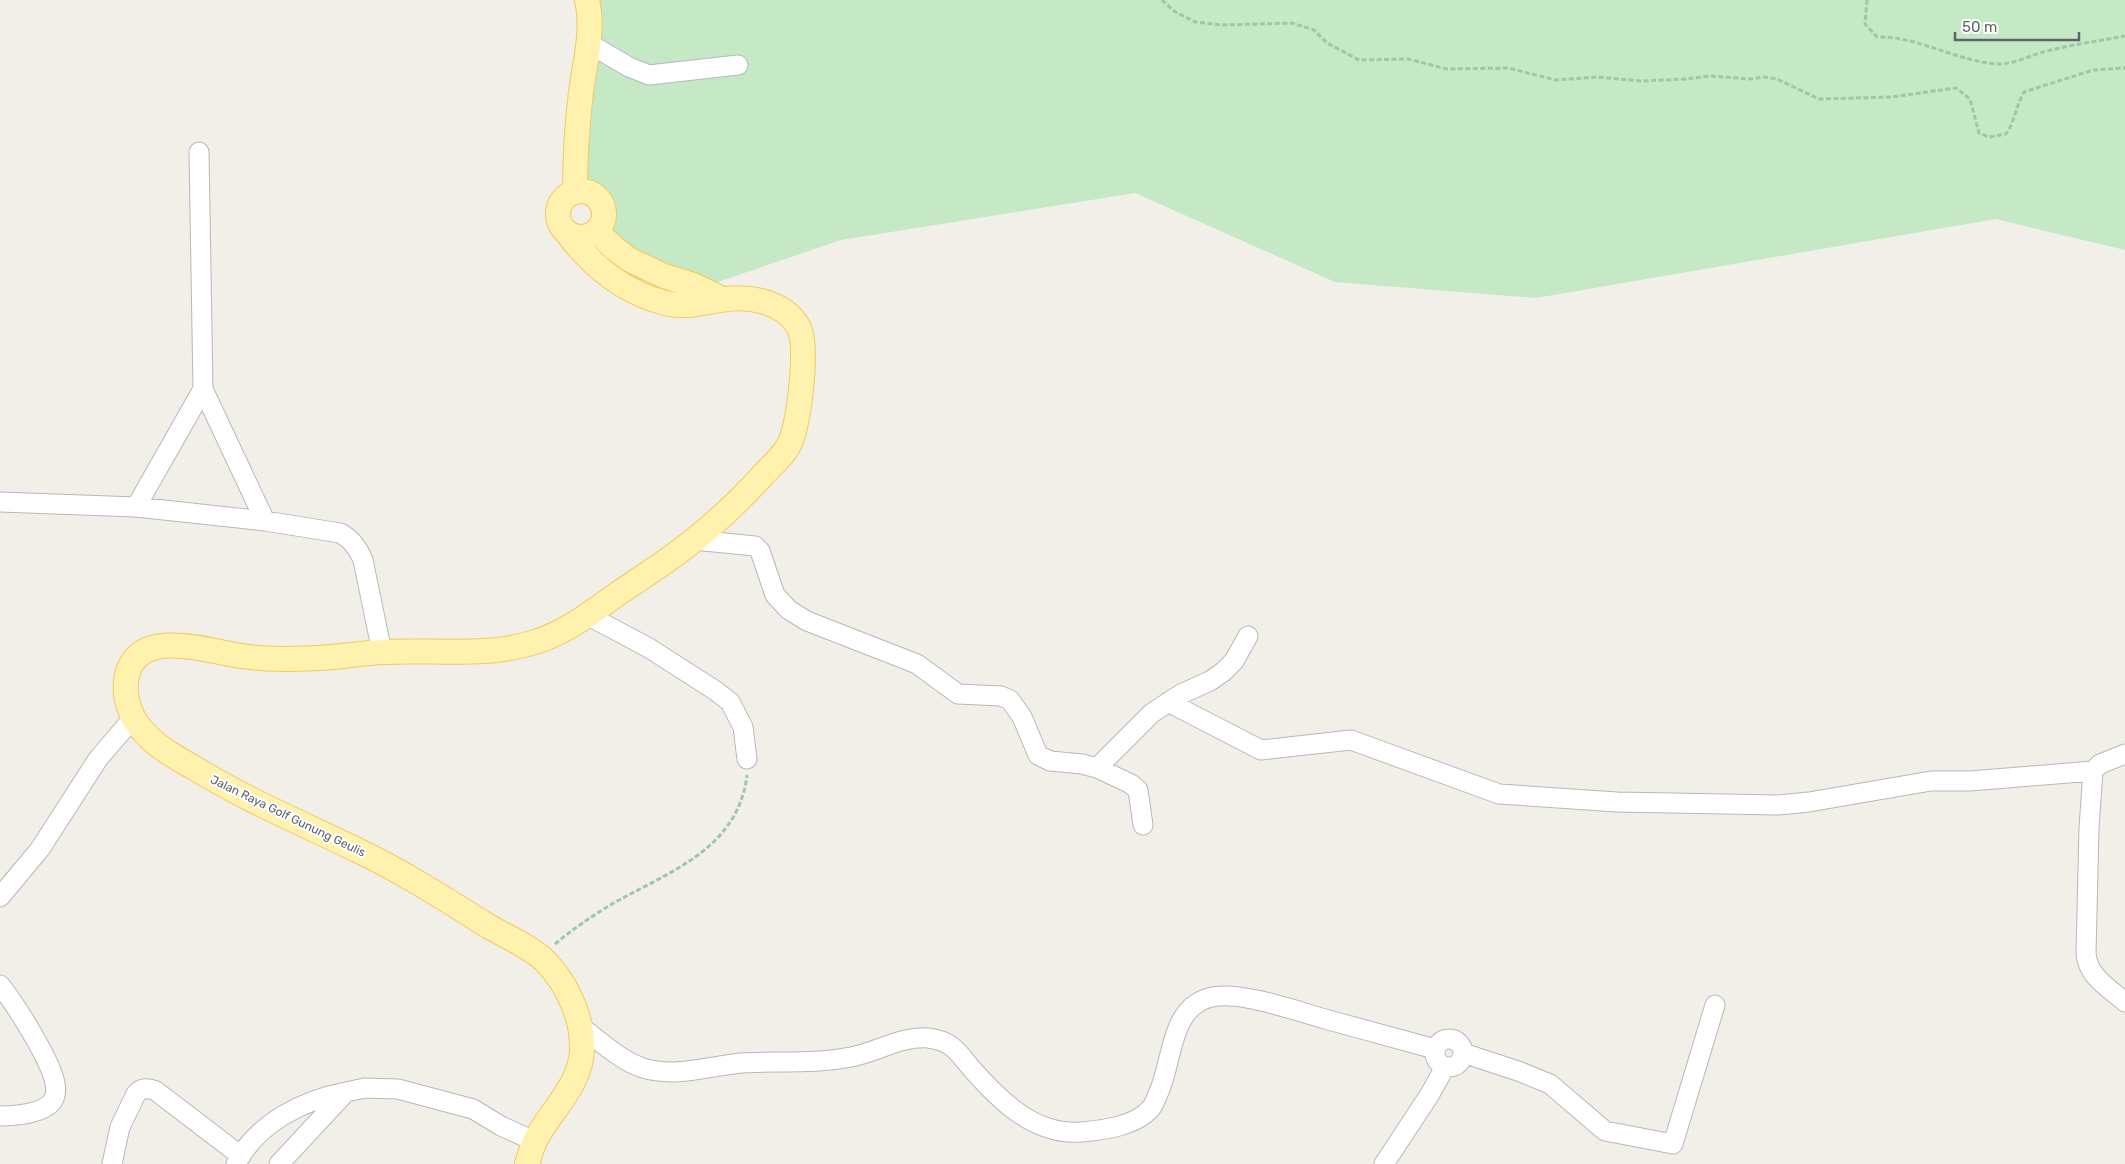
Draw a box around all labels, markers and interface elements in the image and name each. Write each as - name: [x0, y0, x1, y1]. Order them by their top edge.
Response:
- scale bar: [1955, 10, 2079, 42]
- text: 50 m: [1962, 18, 1997, 36]
- street label: Jalan Raya Golf Gunung Geulis: [208, 772, 368, 860]

